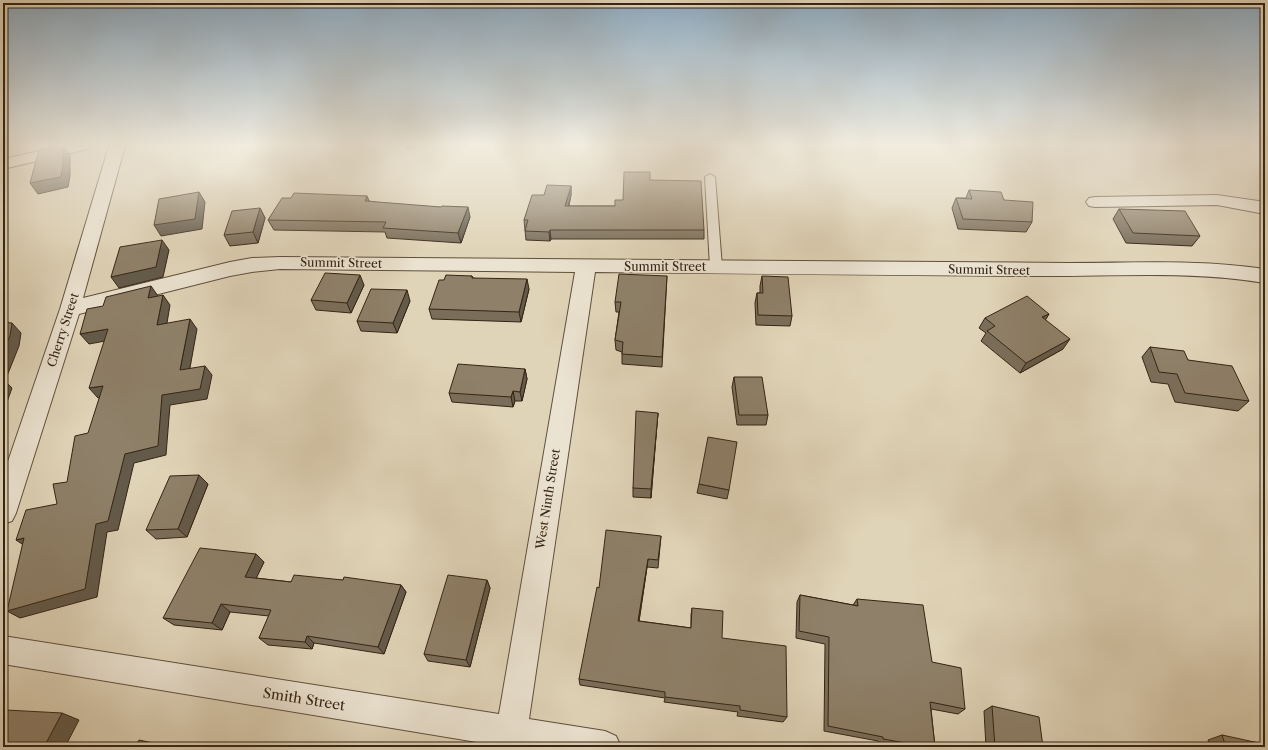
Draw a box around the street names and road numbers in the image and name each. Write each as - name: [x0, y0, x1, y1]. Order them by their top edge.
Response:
- street label: Summit Street: [300, 254, 383, 271]
- street label: Summit Street: [624, 259, 707, 274]
- street label: Summit Street: [948, 261, 1031, 278]
- street label: Cherry Street: [43, 290, 82, 369]
- street label: West Ninth Street: [532, 447, 563, 551]
- street label: Smith Street: [262, 684, 346, 714]

